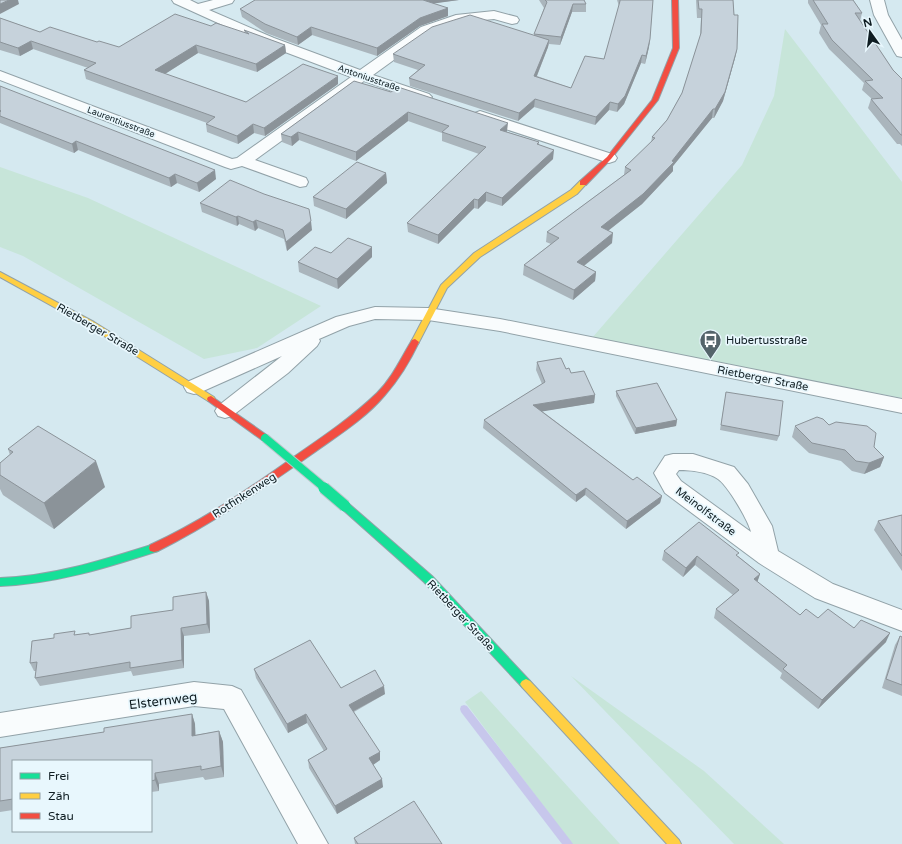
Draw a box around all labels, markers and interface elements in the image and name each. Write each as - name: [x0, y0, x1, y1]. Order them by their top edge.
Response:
- north arrow: [850, 12, 890, 52]
- text: N: [862, 15, 874, 30]
- street label: Antoniusstraße: [336, 63, 401, 94]
- street label: Laurentiusstraße: [85, 104, 156, 140]
- street label: Rietberger Straße: [54, 301, 141, 358]
- bus stop icon: Hubertusstraße: [698, 327, 724, 360]
- place label: Hubertusstraße: [726, 334, 807, 347]
- street label: Rietberger Straße: [716, 363, 810, 394]
- street label: Rotfinkenweg: [210, 470, 278, 521]
- street label: Meinolfstraße: [673, 484, 739, 538]
- street label: Rietberger Straße: [424, 577, 497, 654]
- street label: Elsternweg: [128, 689, 198, 713]
- legend: [12, 760, 152, 832]
- text: Frei: [48, 769, 69, 783]
- text: Zäh: [48, 789, 70, 803]
- text: Stau: [48, 809, 74, 823]

